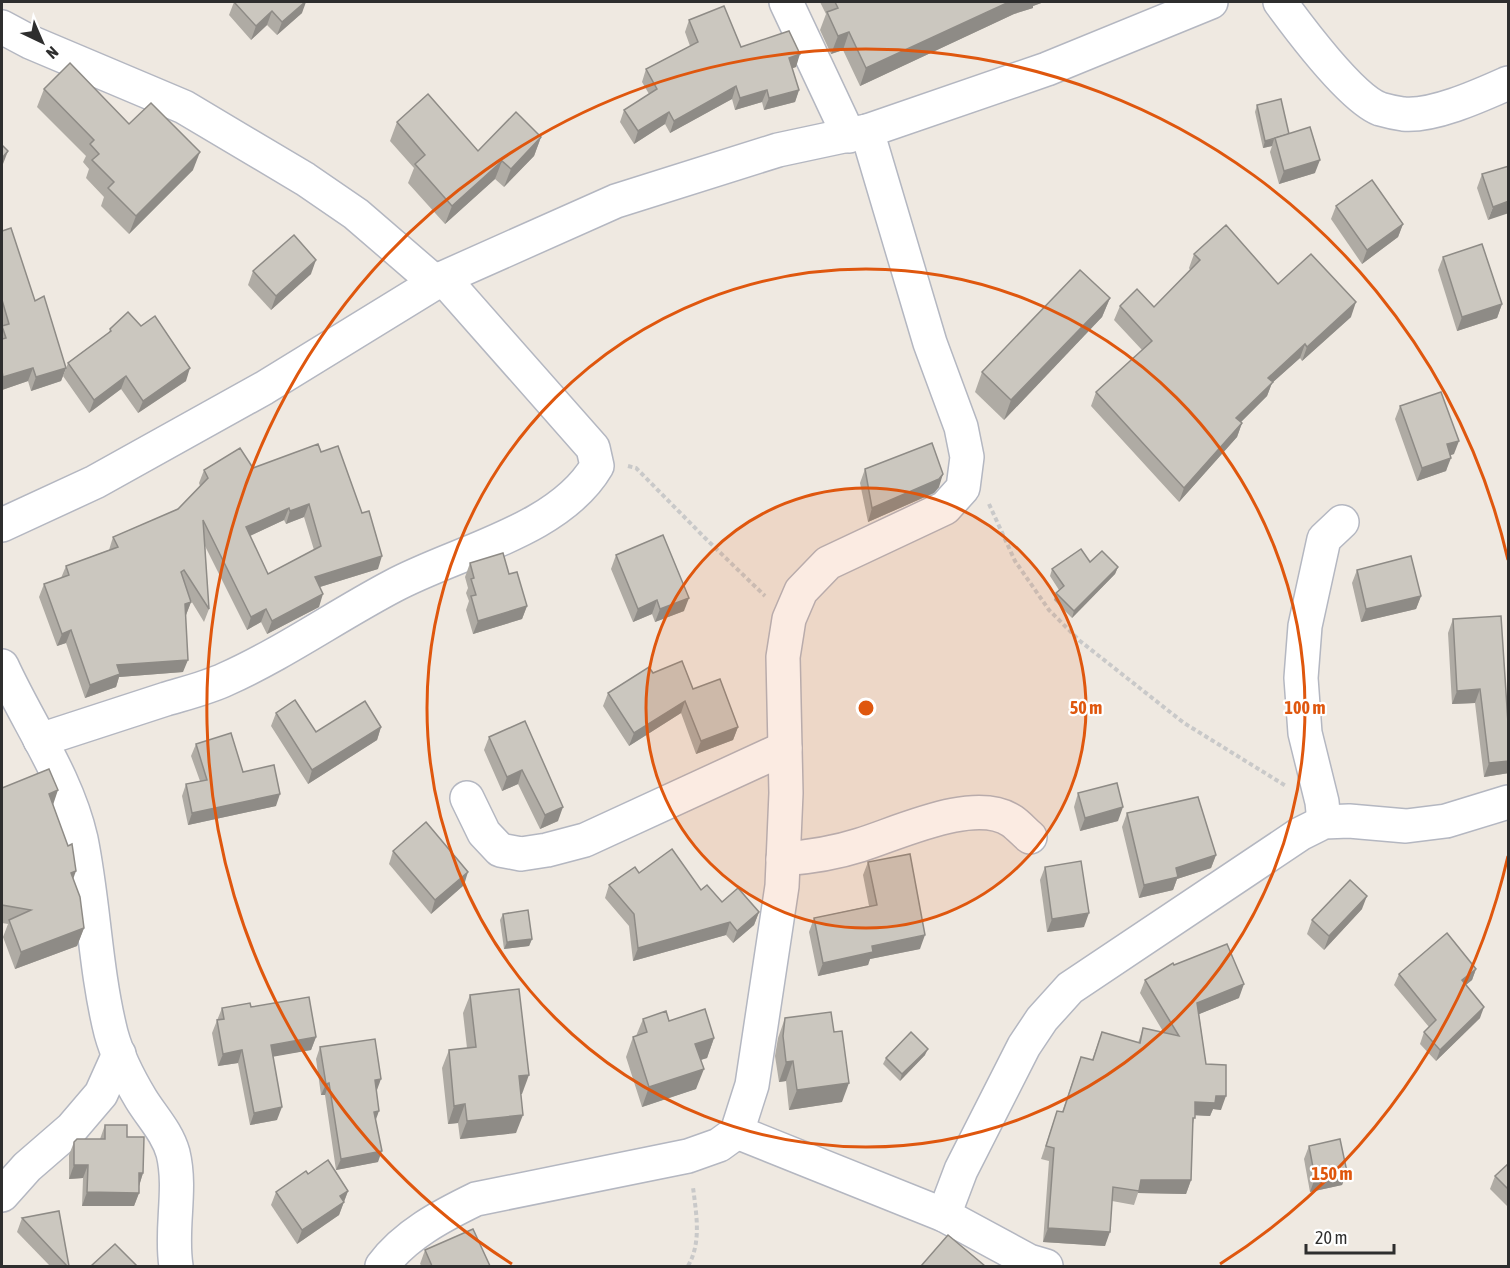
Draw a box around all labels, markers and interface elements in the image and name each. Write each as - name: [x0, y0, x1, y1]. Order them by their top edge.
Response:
- north arrow: [12, 12, 72, 72]
- text: N: [43, 43, 62, 63]
- text: 50 m: [1070, 697, 1102, 718]
- text: 100 m: [1285, 697, 1325, 718]
- centre of rings: [856, 698, 876, 718]
- text: 150 m: [1312, 1163, 1352, 1184]
- scale bar: [1306, 1217, 1394, 1255]
- text: 20 m: [1315, 1227, 1347, 1248]

